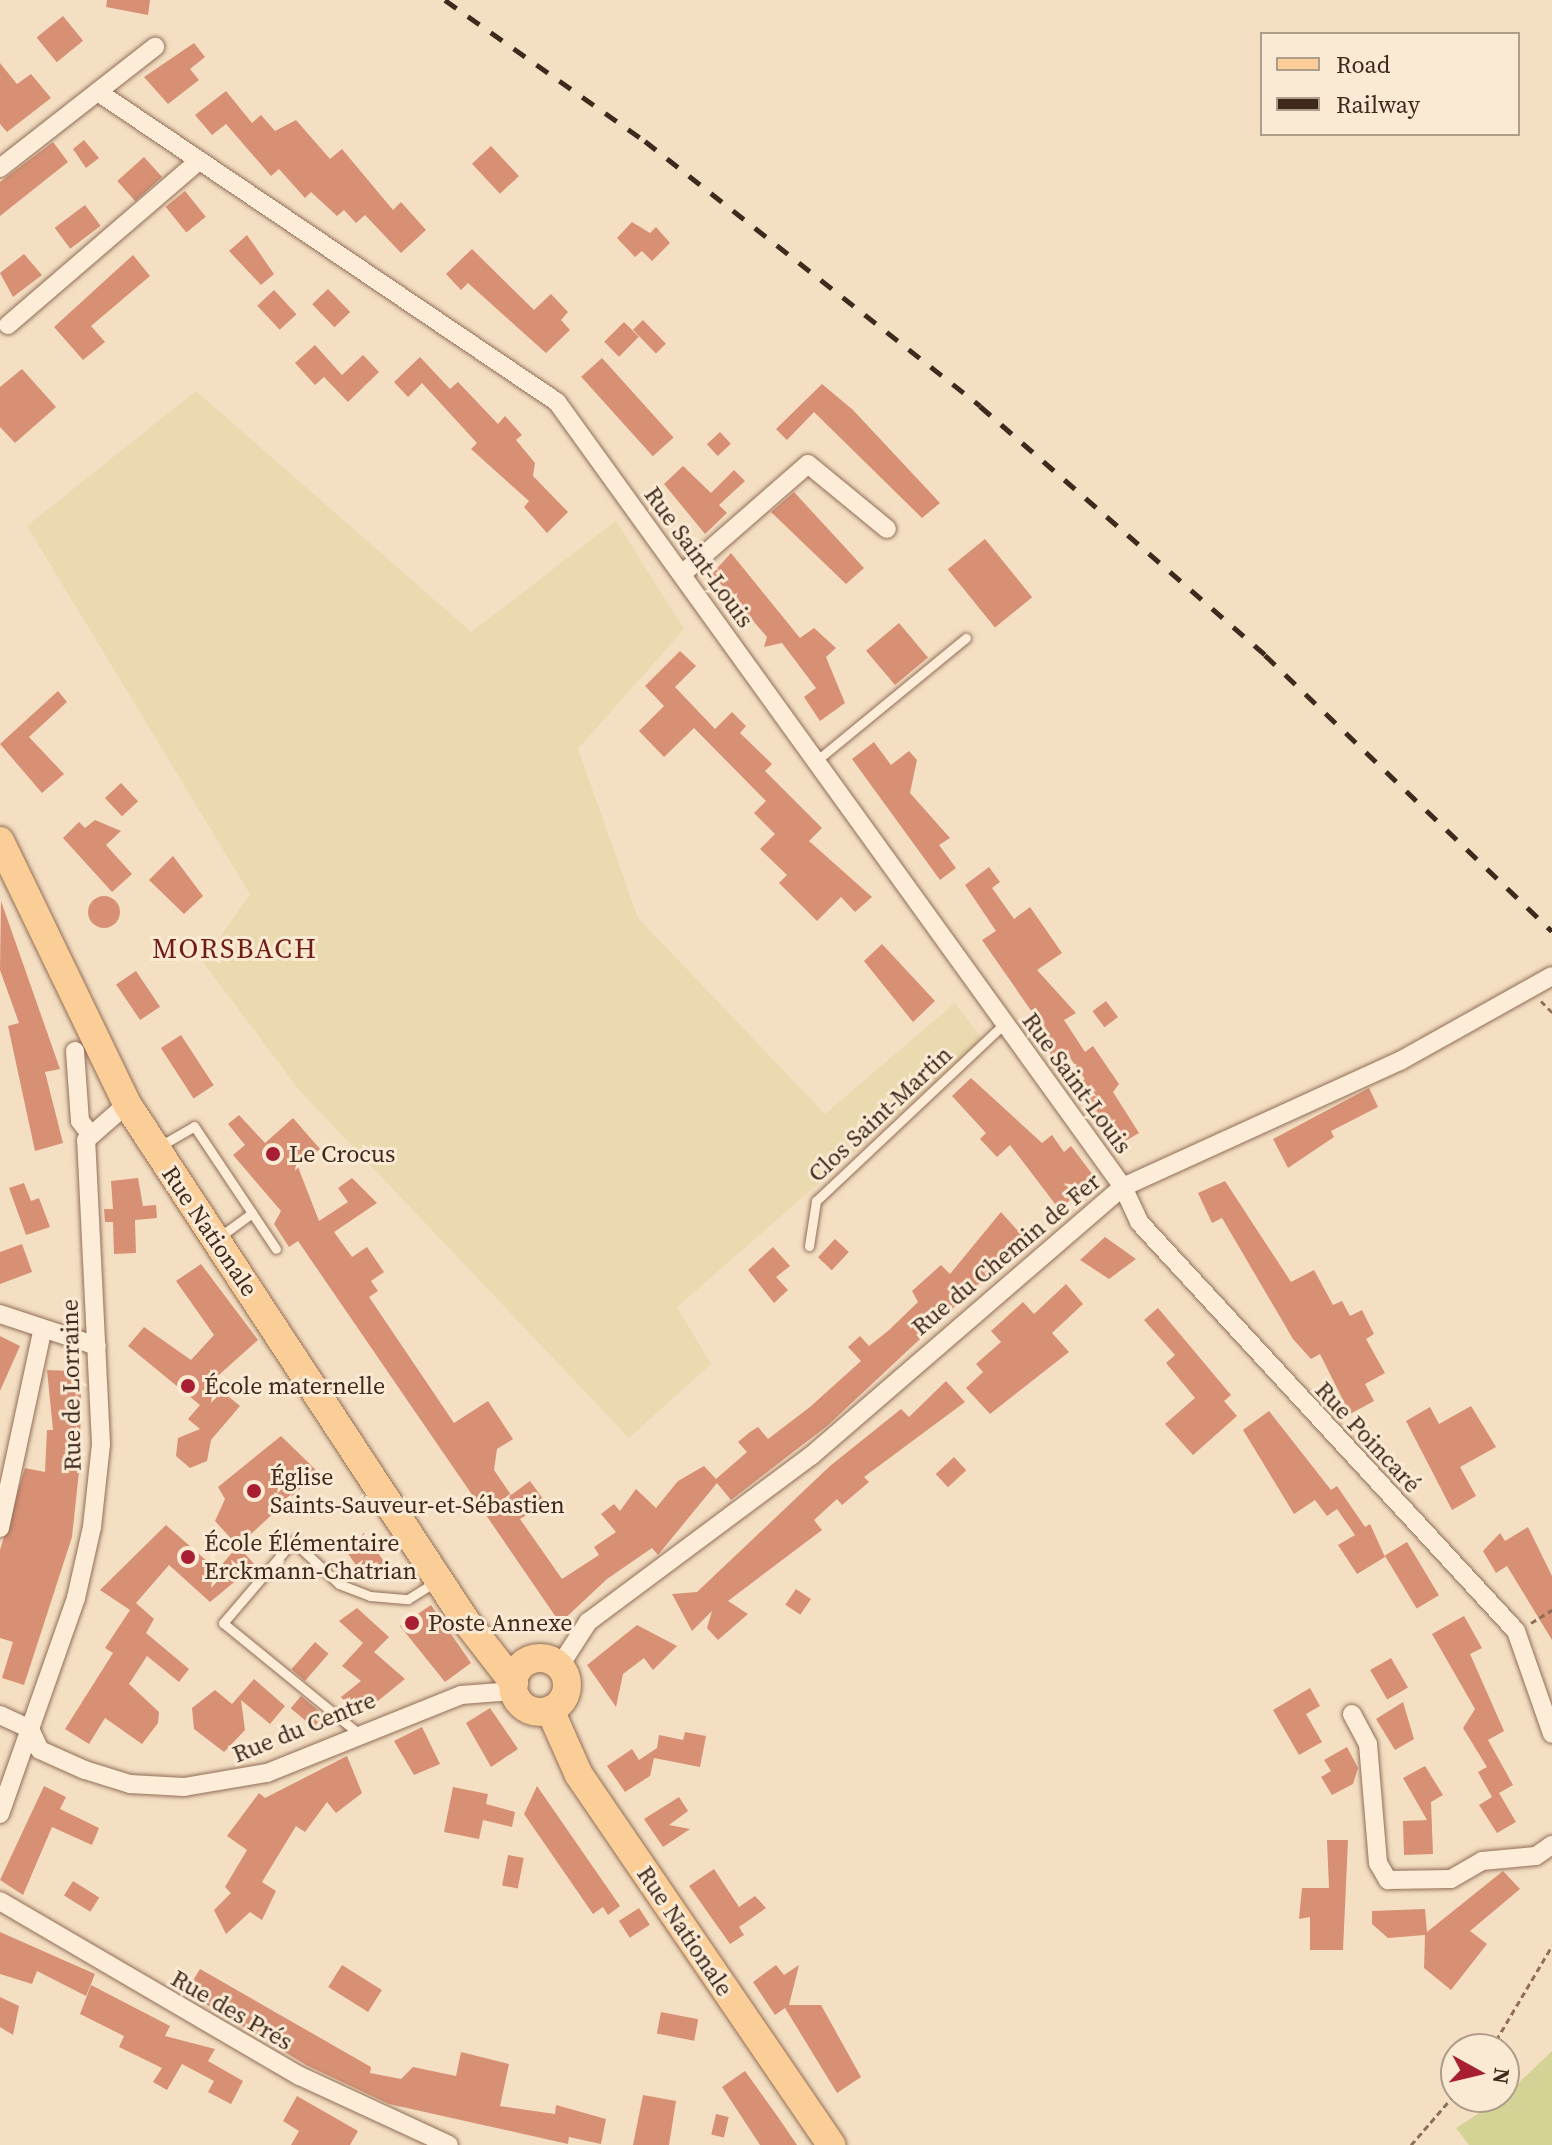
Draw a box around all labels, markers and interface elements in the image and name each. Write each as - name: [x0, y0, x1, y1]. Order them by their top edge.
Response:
- legend: [1260, 32, 1520, 136]
- text: Road: [1336, 48, 1390, 81]
- text: Railway: [1336, 88, 1420, 121]
- street label: Rue Saint-Louis: [638, 481, 760, 633]
- district label: MORSBACH: [152, 931, 318, 965]
- street label: Rue Saint-Louis: [1016, 1007, 1138, 1159]
- street label: Clos Saint-Martin: [802, 1040, 958, 1188]
- place label: Le Crocus: [289, 1140, 395, 1168]
- marker: Le Crocus: [264, 1145, 282, 1163]
- street label: Rue Nationale: [156, 1160, 264, 1302]
- street label: Rue du Chemin de Fer: [906, 1167, 1106, 1341]
- street label: Rue de Lorraine: [55, 1299, 87, 1471]
- place label: École maternelle: [204, 1372, 385, 1400]
- street label: Rue Poincaré: [1309, 1375, 1427, 1499]
- marker: École maternelle: [179, 1377, 197, 1395]
- place label: Église Saints-Sauveur-et-Sébastien: [270, 1463, 565, 1519]
- marker: Église Saints-Sauveur-et-Sébastien: [245, 1482, 263, 1500]
- place label: École Élémentaire Erckmann-Chatrian: [204, 1529, 417, 1585]
- marker: École Élémentaire Erckmann-Chatrian: [179, 1548, 197, 1566]
- place label: Poste Annexe: [428, 1609, 573, 1637]
- marker: Poste Annexe: [403, 1614, 421, 1632]
- street label: Rue du Centre: [228, 1685, 380, 1769]
- street label: Rue Nationale: [631, 1860, 739, 2002]
- street label: Rue des Prés: [166, 1964, 298, 2056]
- north arrow: [1440, 2033, 1520, 2113]
- text: N: [1486, 2066, 1518, 2086]

